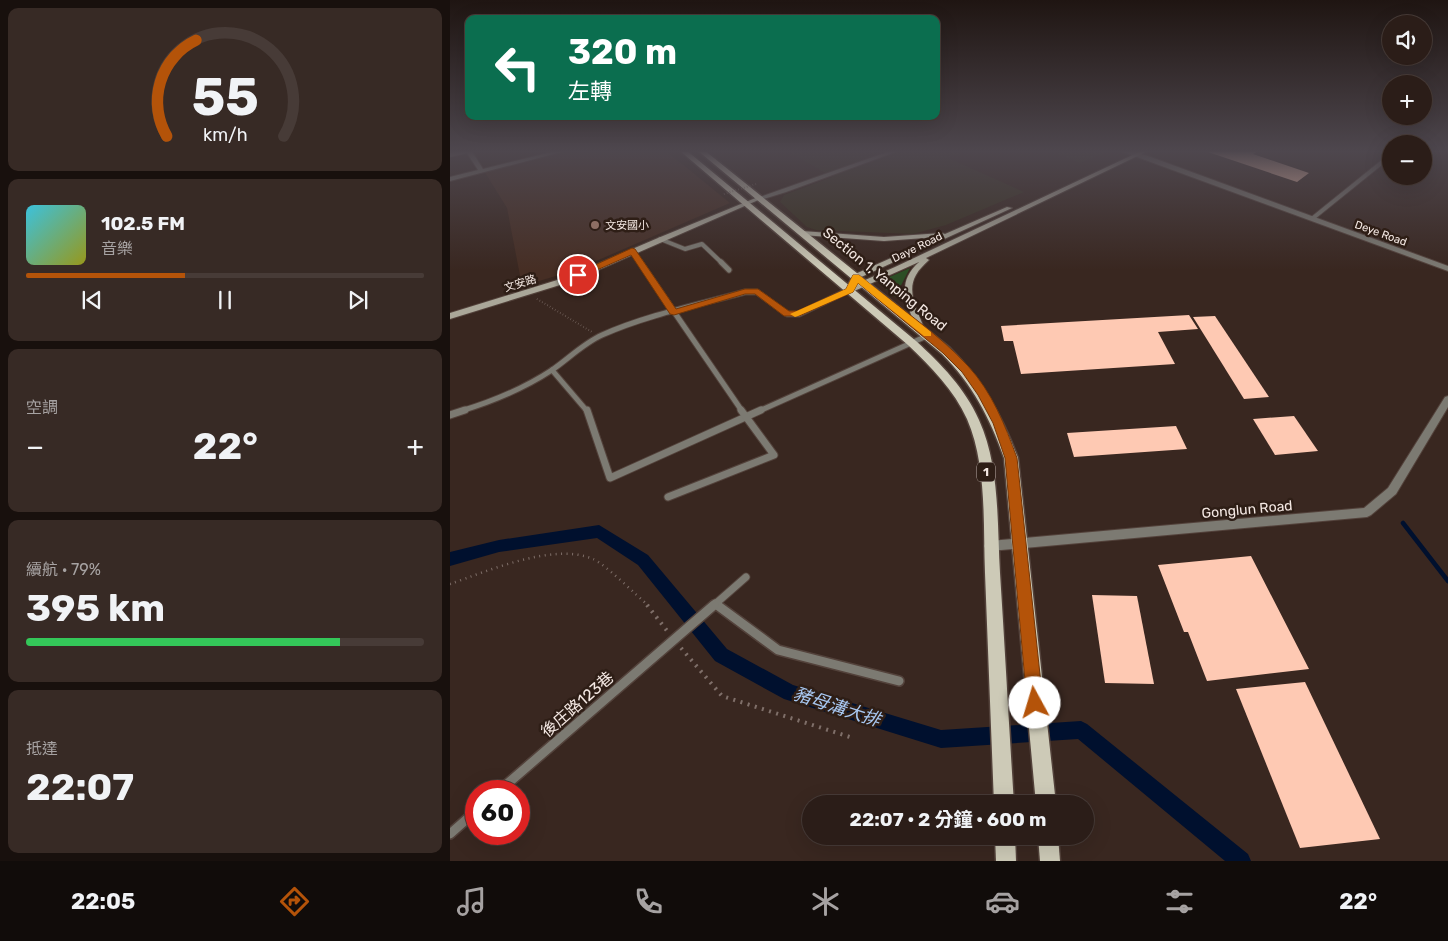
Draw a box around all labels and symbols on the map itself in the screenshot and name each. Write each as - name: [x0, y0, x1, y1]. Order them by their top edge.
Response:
- street label: Deye Road: [1353, 218, 1409, 249]
- marker: 文安國小: [589, 219, 601, 231]
- place label: 文安國小: [605, 219, 649, 232]
- street label: Section 1, Yanping Road: [819, 224, 950, 335]
- street label: Daye Road: [890, 230, 944, 265]
- pin: [557, 254, 599, 296]
- street label: 文安路: [502, 272, 538, 295]
- road number: 1: [977, 462, 995, 482]
- street label: Gonglun Road: [1201, 497, 1293, 522]
- street label: 後庄路123巷: [537, 668, 617, 741]
- position arrow: [1008, 676, 1060, 728]
- water label: 豬母溝大排: [791, 683, 885, 732]
- speed limit sign: 60: [465, 780, 530, 845]

